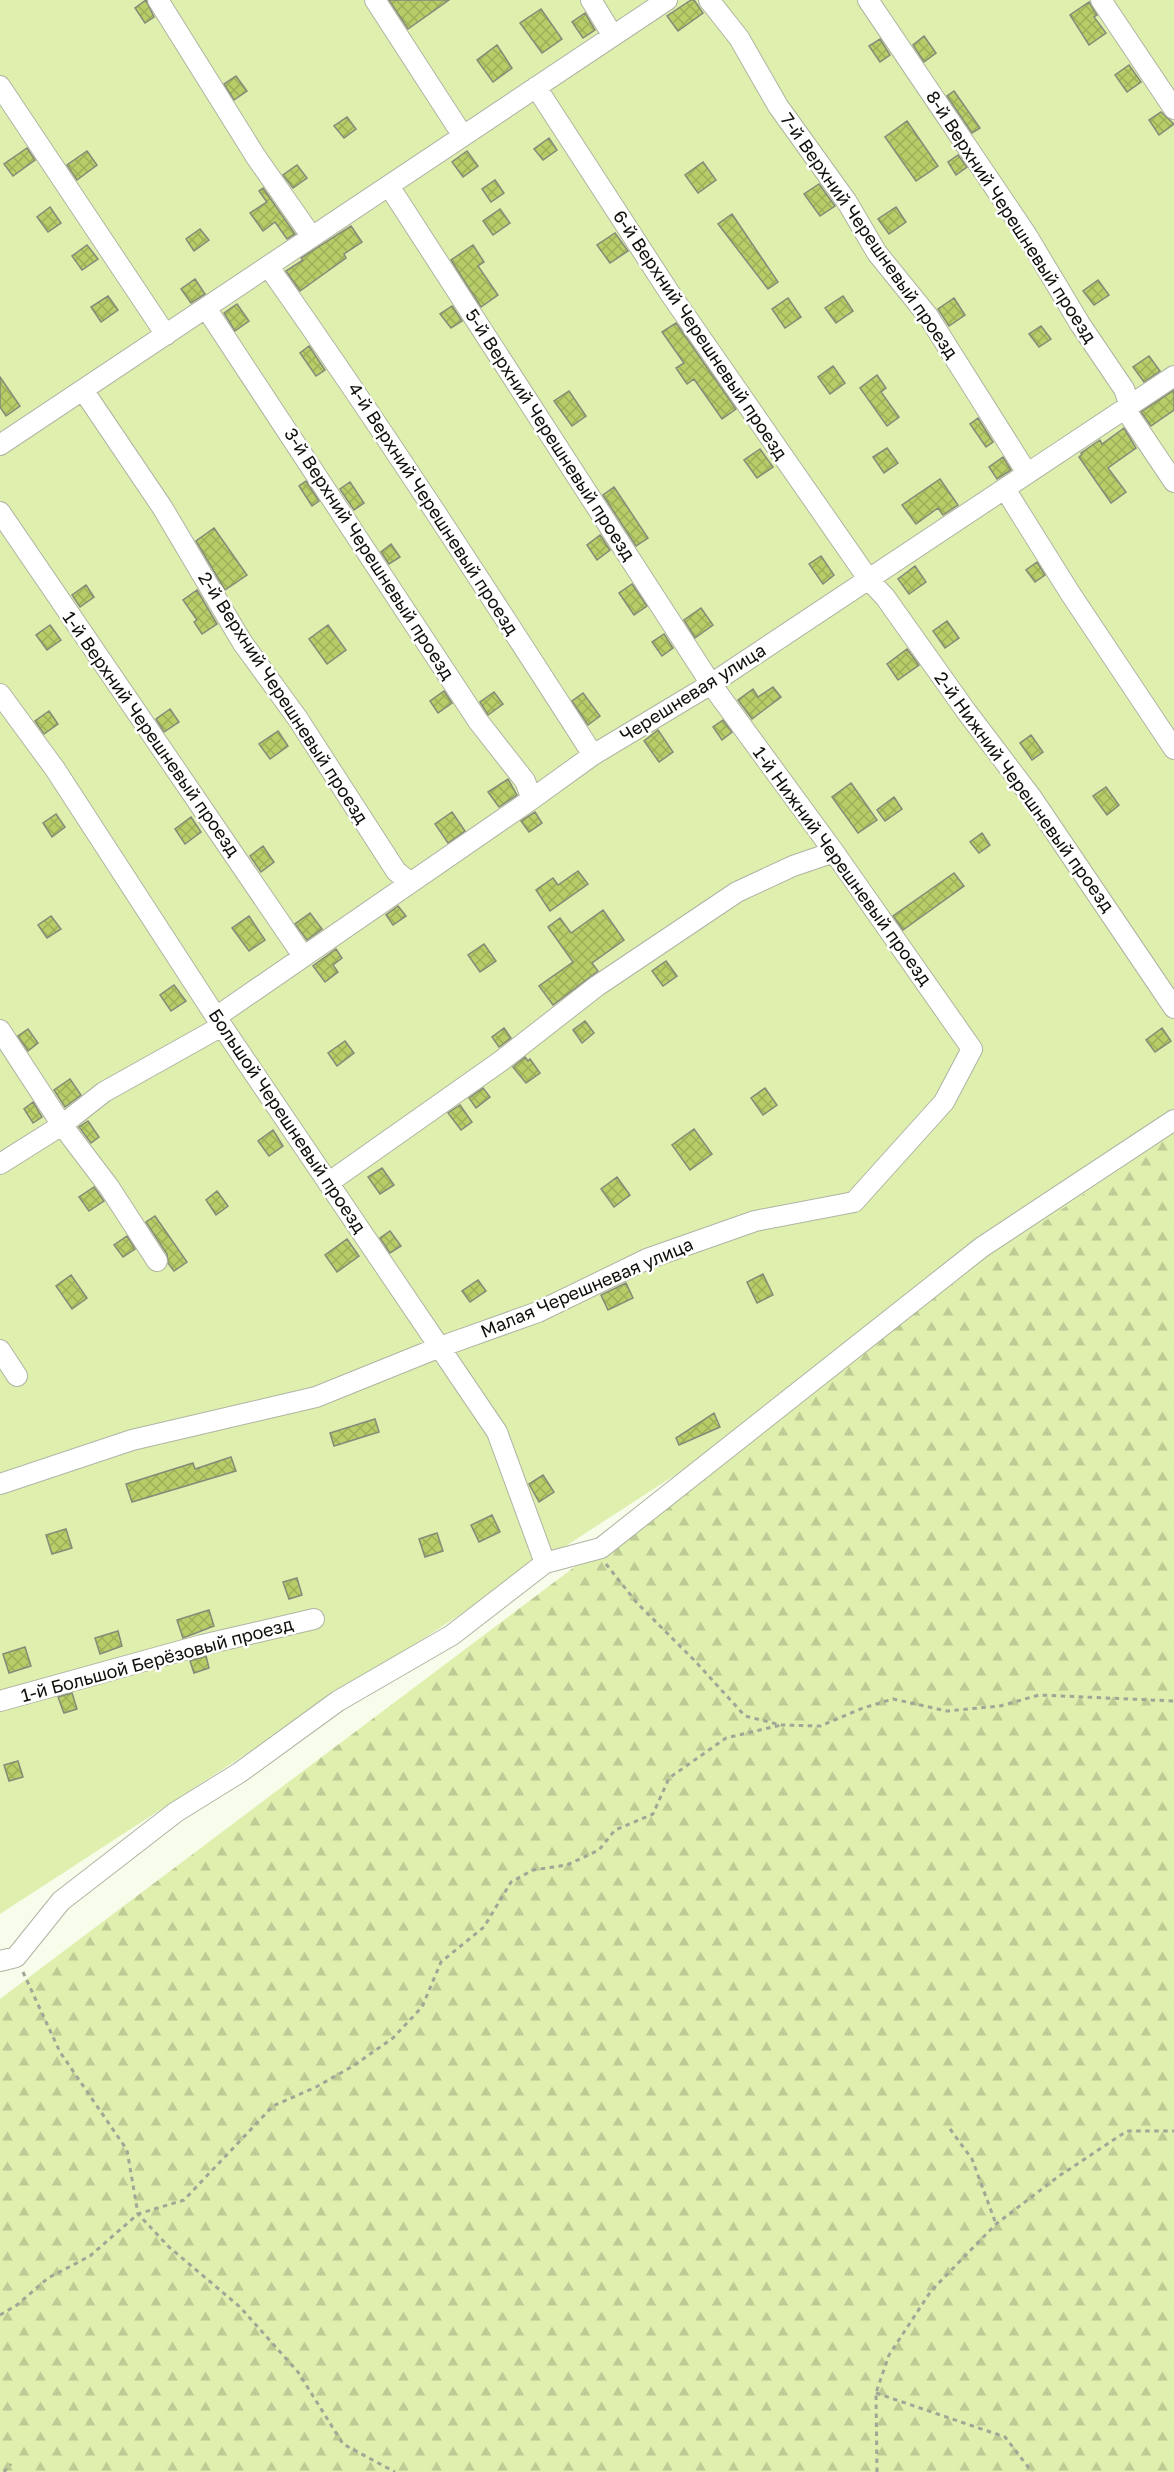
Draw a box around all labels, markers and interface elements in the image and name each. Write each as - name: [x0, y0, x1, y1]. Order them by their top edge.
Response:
- street label: 8-й Верхний Черешневый проезд: [922, 86, 1102, 347]
- street label: 7-й Верхний Черешневый проезд: [776, 108, 963, 363]
- street label: 6-й Верхний Черешневый проезд: [609, 206, 793, 463]
- street label: 5-й Верхний Черешневый проезд: [461, 305, 641, 564]
- street label: 4-й Верхний Черешневый проезд: [344, 378, 524, 639]
- street label: 3-й Верхний Черешневый проезд: [280, 423, 460, 684]
- street label: 2-й Верхний Черешневый проезд: [194, 568, 374, 827]
- street label: 1-й Верхний Черешневый проезд: [59, 607, 245, 860]
- street label: Черешневая улица: [615, 638, 769, 746]
- street label: 2-й Нижний Черешневый проезд: [930, 667, 1119, 916]
- street label: 1-й Нижний Черешневый проезд: [749, 742, 937, 989]
- street label: Большой Черешневый проезд: [204, 1004, 371, 1237]
- street label: Малая Черешневая улица: [477, 1232, 696, 1342]
- street label: 1-й Большой Берёзовый проезд: [18, 1612, 295, 1706]

